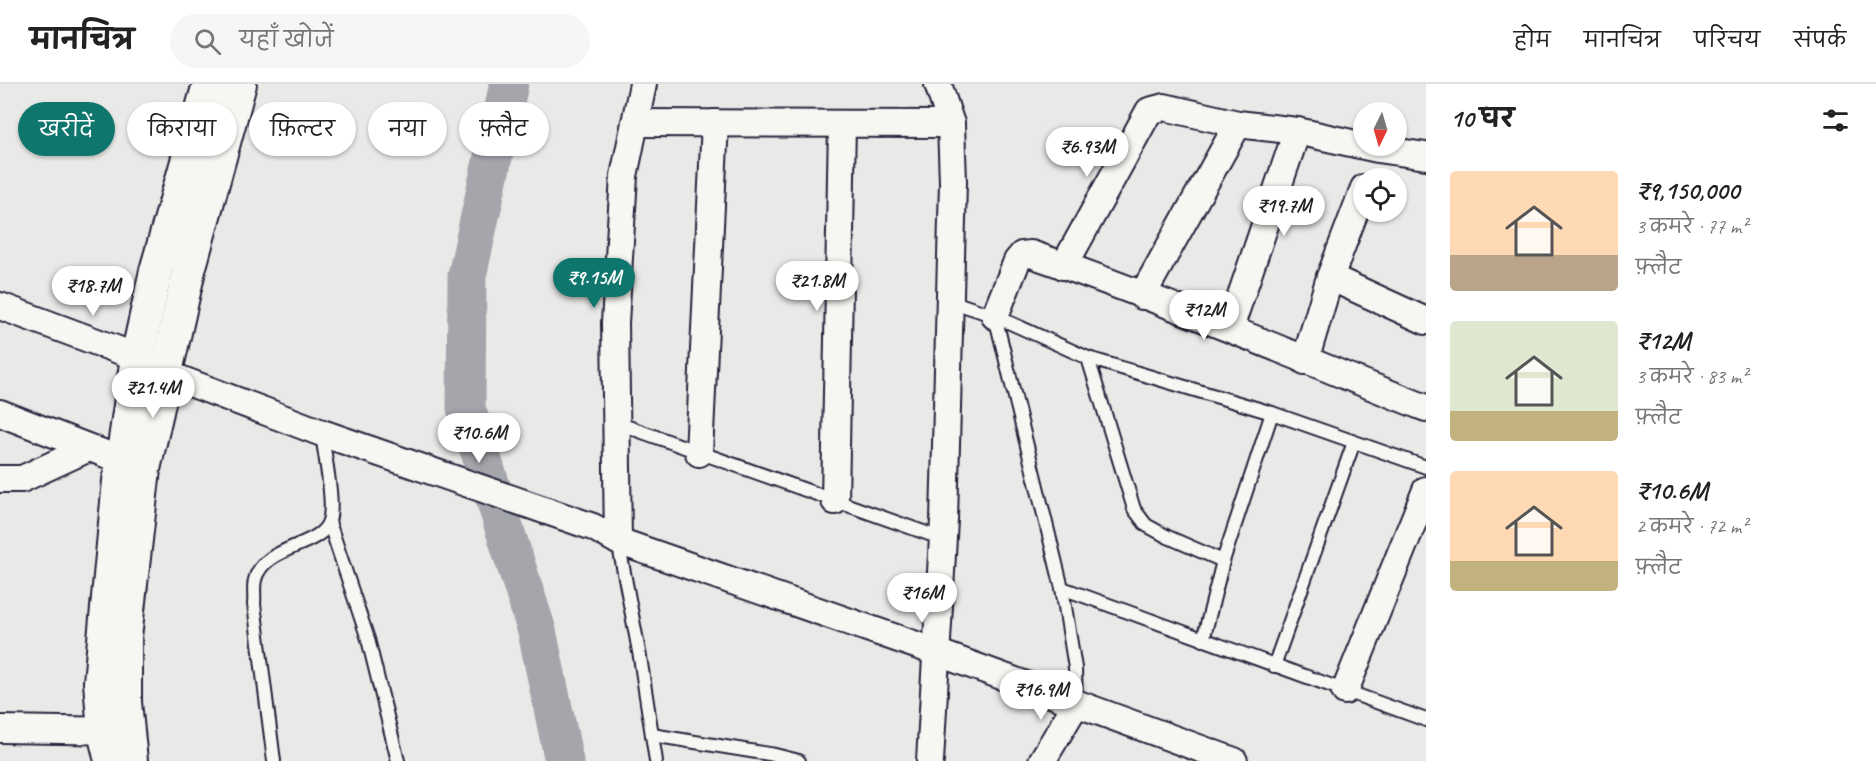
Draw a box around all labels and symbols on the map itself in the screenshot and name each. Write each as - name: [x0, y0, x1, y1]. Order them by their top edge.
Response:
- north arrow: [1353, 102, 1407, 156]
- pin: ₹6.93M: [1038, 127, 1136, 178]
- pin: ₹19.7M: [1235, 186, 1333, 237]
- pin: ₹9.15M: [545, 258, 643, 309]
- pin: ₹21.8M: [768, 261, 866, 312]
- pin: ₹18.7M: [44, 266, 142, 317]
- pin: ₹12M: [1168, 290, 1240, 341]
- pin: ₹21.4M: [104, 368, 202, 419]
- pin: ₹10.6M: [430, 413, 528, 464]
- pin: ₹16M: [886, 573, 958, 624]
- pin: ₹16.9M: [992, 670, 1090, 721]

